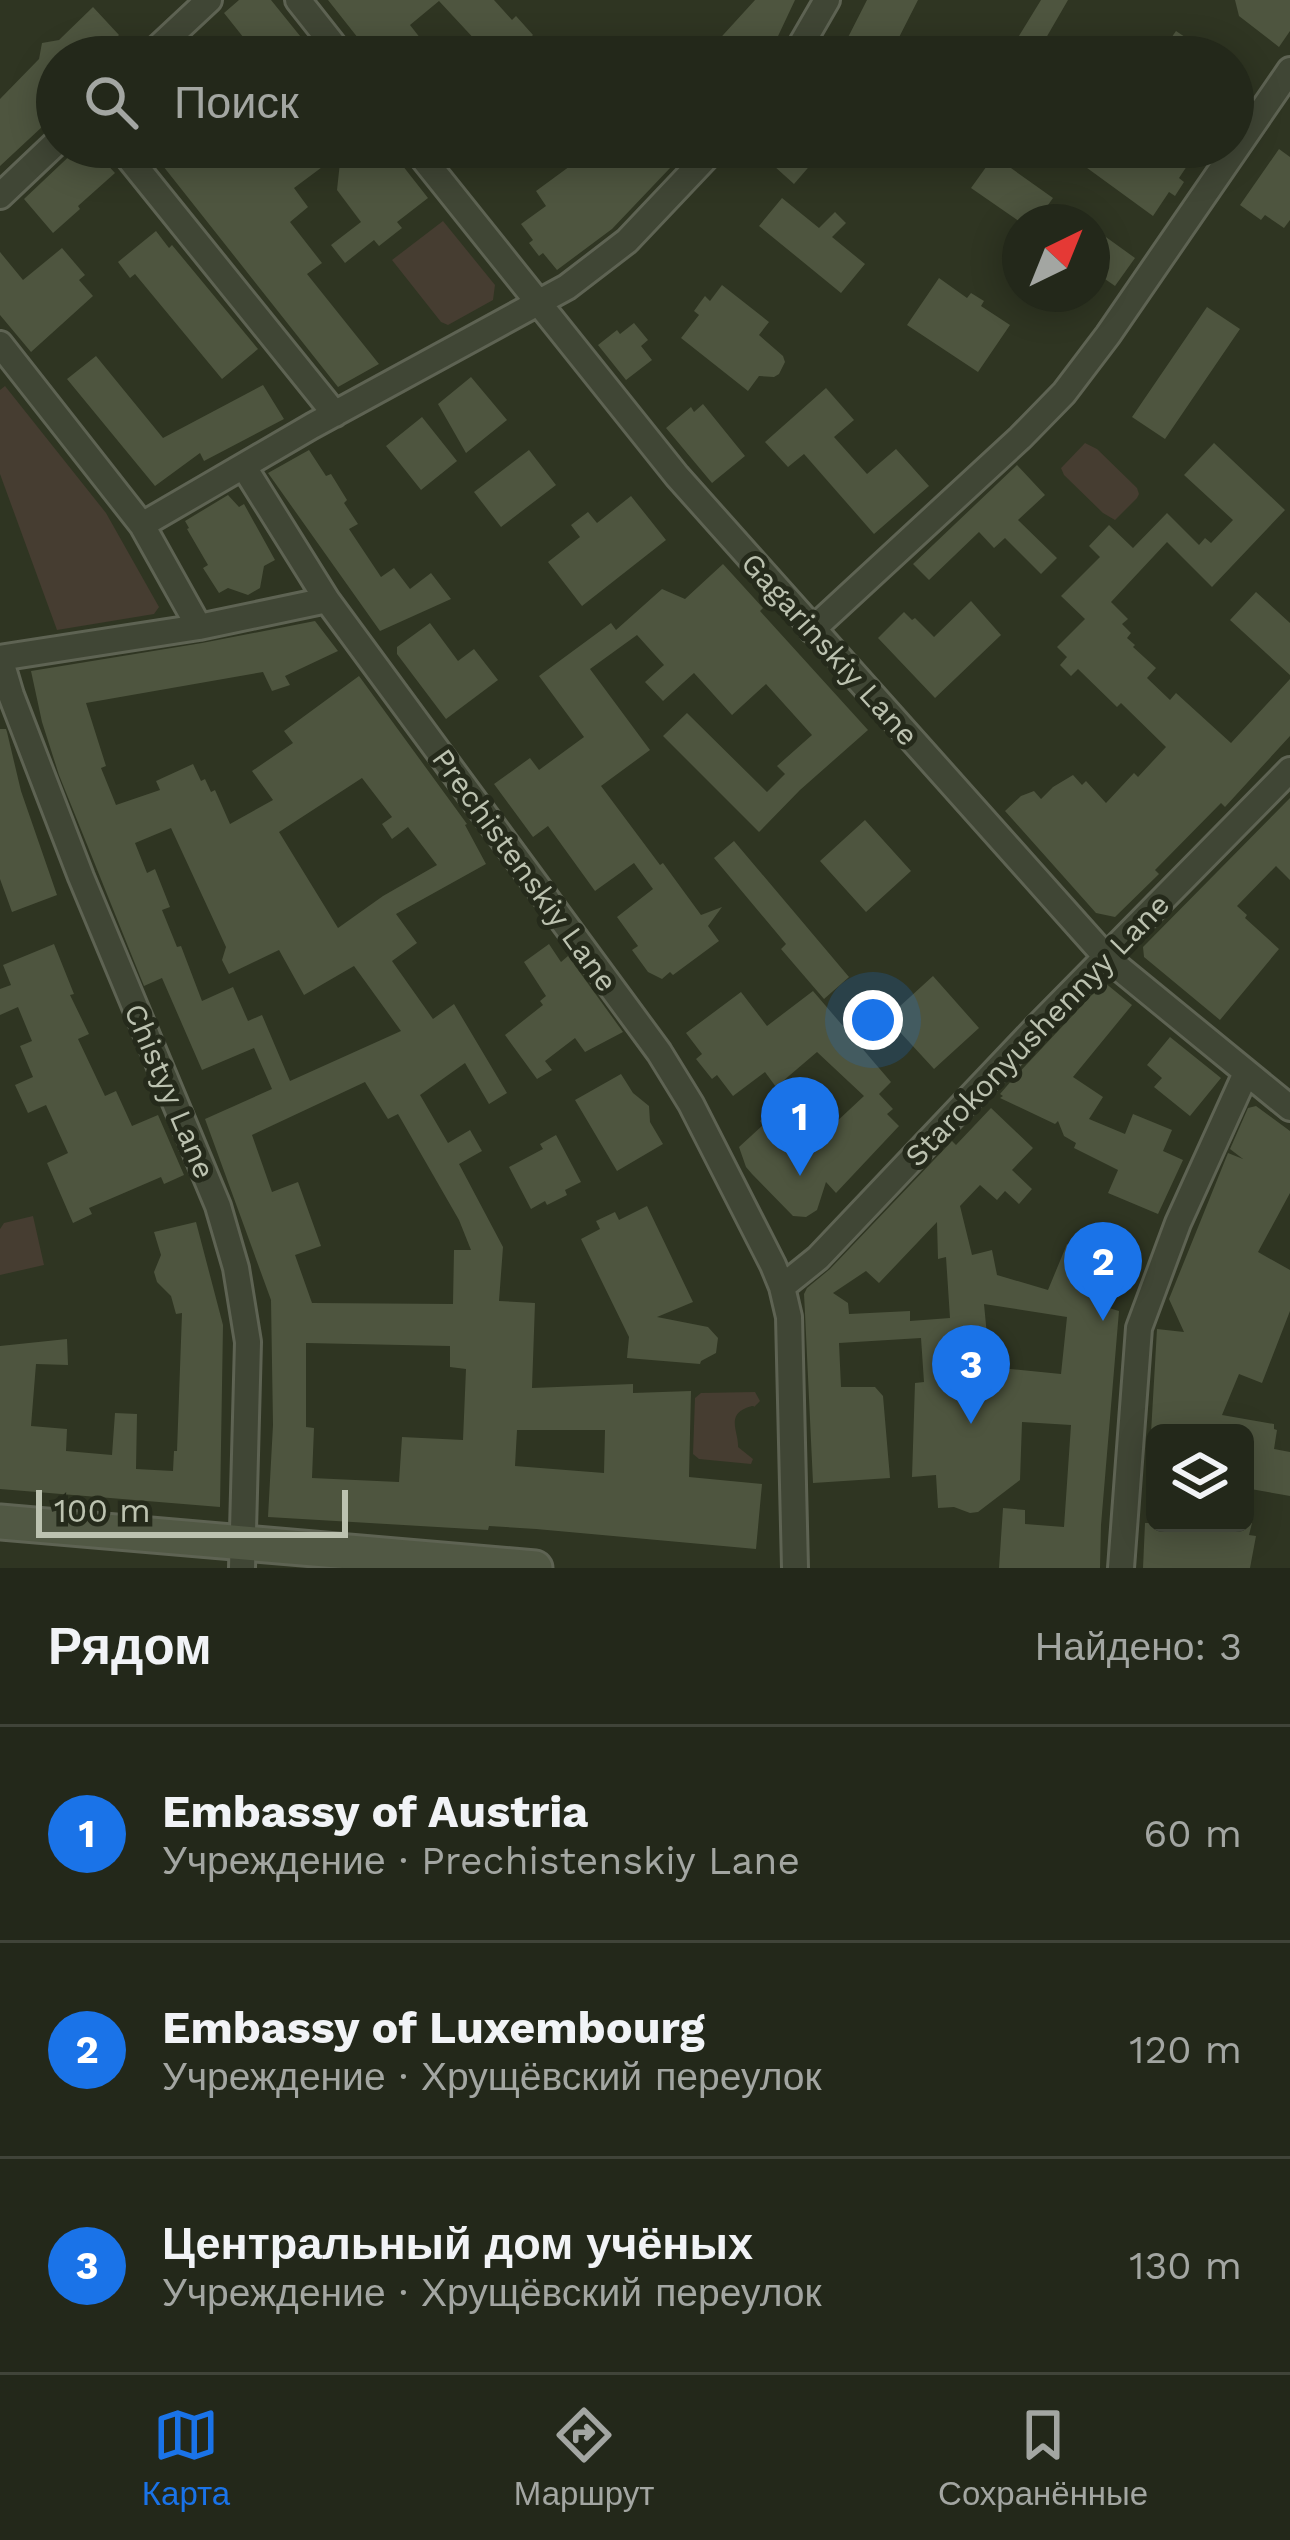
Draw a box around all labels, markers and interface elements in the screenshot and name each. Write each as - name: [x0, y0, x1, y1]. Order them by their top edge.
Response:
- search box: [36, 36, 1254, 168]
- icon: search: [78, 69, 144, 135]
- text: Поиск: [174, 76, 299, 129]
- north arrow: [1002, 204, 1110, 312]
- street label: Gagarinskiy Lane: [734, 546, 926, 752]
- street label: Prechistenskiy Lane: [425, 742, 625, 998]
- street label: Starokonyushennyy Lane: [898, 887, 1176, 1173]
- your location: [843, 990, 903, 1050]
- street label: Chistyy Lane: [117, 998, 223, 1184]
- pin: 1: [761, 1077, 839, 1176]
- pin: 2: [1064, 1222, 1142, 1321]
- pin: 3: [932, 1325, 1010, 1424]
- map controls: [1146, 1424, 1254, 1532]
- button: layers: [1146, 1424, 1254, 1532]
- scale bar: [36, 1484, 348, 1537]
- text: 100 m: [54, 1491, 151, 1530]
- text: Рядом: [48, 1617, 212, 1676]
- text: Найдено: 3: [1035, 1624, 1242, 1669]
- text: Embassy of Austria: [162, 1785, 588, 1838]
- text: 1: [79, 1811, 95, 1856]
- text: 60 m: [1144, 1811, 1242, 1856]
- text: Учреждение · Prechistenskiy Lane: [162, 1838, 800, 1883]
- text: Embassy of Luxembourg: [162, 2001, 705, 2054]
- text: 2: [75, 2027, 99, 2072]
- text: 120 m: [1129, 2027, 1242, 2072]
- text: Учреждение · Хрущёвский переулок: [162, 2054, 822, 2099]
- text: Центральный дом учёных: [162, 2217, 753, 2270]
- text: 3: [75, 2243, 99, 2288]
- text: 130 m: [1129, 2243, 1242, 2288]
- text: Учреждение · Хрущёвский переулок: [162, 2270, 822, 2315]
- tab: Карта: [142, 2402, 230, 2513]
- tab: Маршрут: [514, 2402, 654, 2513]
- tab: Сохранённые: [938, 2402, 1148, 2513]

